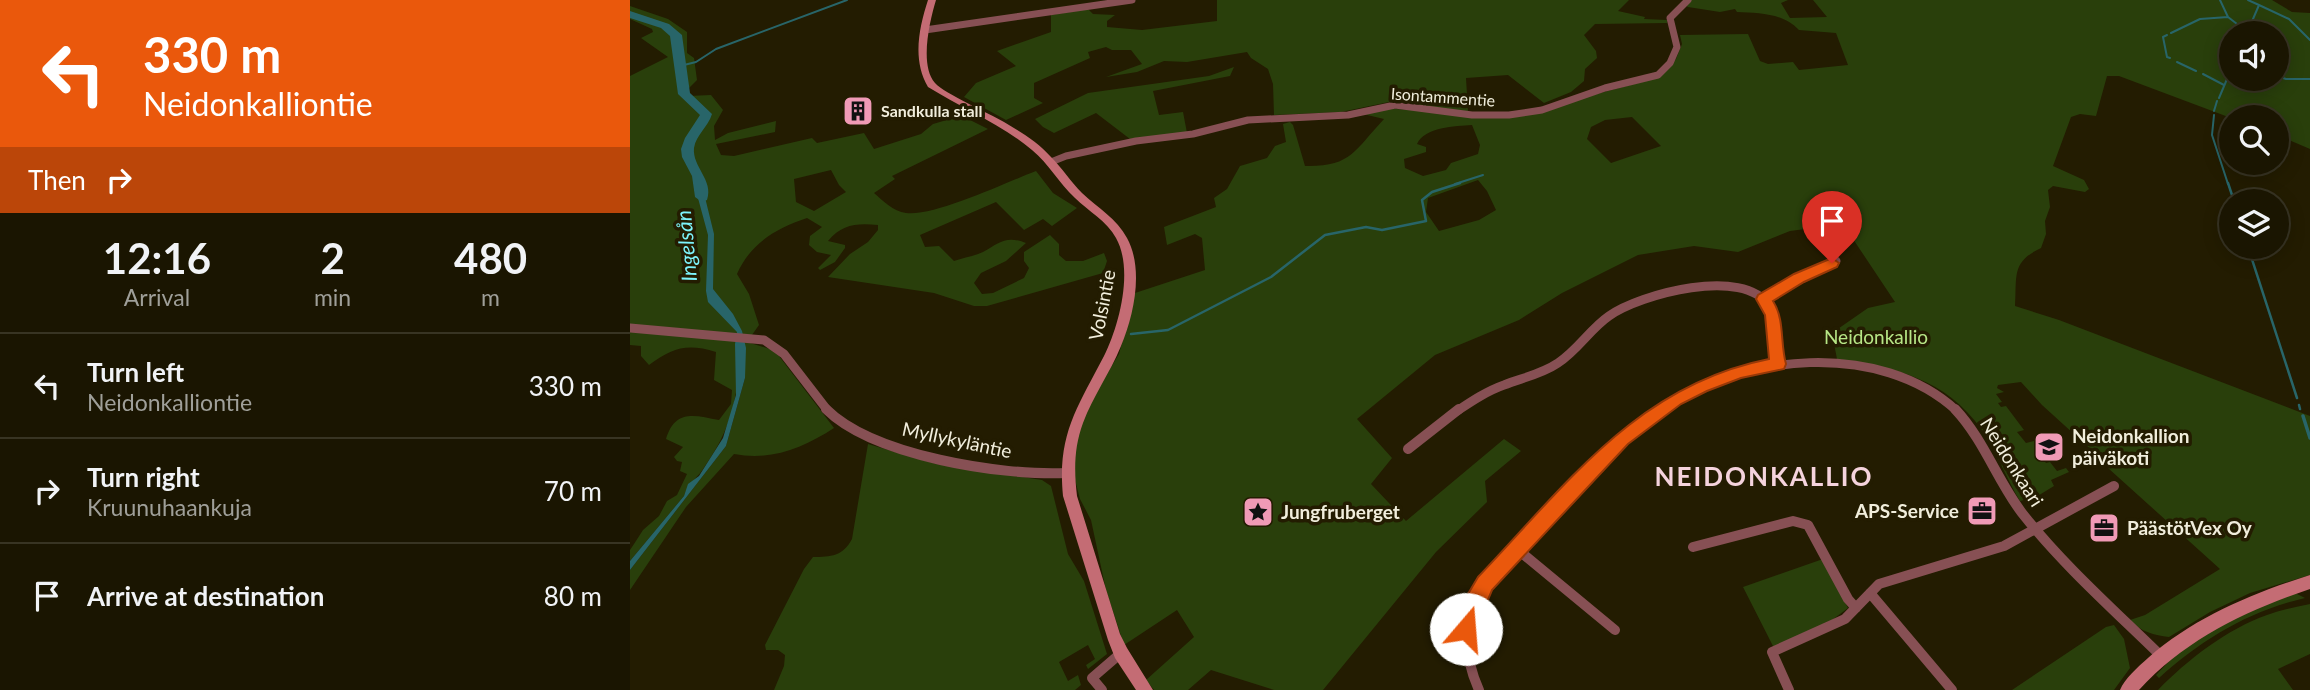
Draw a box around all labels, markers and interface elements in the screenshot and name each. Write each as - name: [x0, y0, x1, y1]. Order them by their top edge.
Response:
- map controls: [2219, 21, 2289, 259]
- button: sound: [2219, 21, 2289, 91]
- text: 330 m: [143, 25, 281, 83]
- icon: left: [28, 28, 119, 119]
- street label: Isontammentie: [1390, 83, 1496, 110]
- text: Neidonkalliontie: [143, 84, 373, 123]
- building icon: Sandkulla stall: [841, 94, 875, 128]
- place label: Sandkulla stall: [881, 101, 983, 120]
- button: search: [2219, 105, 2289, 175]
- icon: right: [100, 161, 138, 199]
- text: Then: [28, 164, 86, 196]
- button: layers: [2219, 189, 2289, 259]
- pin: [1802, 191, 1862, 263]
- icon: arrive: [1813, 202, 1851, 240]
- water label: Ingelsån: [670, 209, 701, 283]
- text: 12:16: [103, 233, 211, 283]
- text: 2: [320, 233, 345, 283]
- text: 480: [454, 233, 527, 283]
- street label: Volsintie: [1083, 268, 1120, 342]
- text: Arrival: [124, 283, 190, 311]
- text: min: [314, 283, 351, 311]
- text: m: [481, 283, 500, 311]
- park label: Neidonkallio: [1824, 325, 1928, 348]
- text: Turn left: [87, 356, 184, 388]
- icon: left: [28, 367, 66, 405]
- text: 330 m: [529, 370, 602, 402]
- text: Neidonkalliontie: [87, 388, 252, 416]
- street label: Neidonkaari: [1976, 413, 2049, 511]
- street label: Myllykyläntie: [900, 417, 1014, 462]
- place label: Neidonkallion päiväkoti: [2072, 424, 2189, 469]
- school or university icon: Neidonkallion päiväkoti: [2032, 430, 2066, 464]
- district label: NEIDONKALLIO: [1654, 460, 1874, 492]
- text: Turn right: [87, 461, 200, 493]
- icon: right: [28, 472, 66, 510]
- text: 70 m: [544, 475, 602, 507]
- text: Kruunuhaankuja: [87, 493, 252, 521]
- office icon: APS-Service: [1965, 494, 1999, 528]
- place icon: Jungfruberget: [1241, 495, 1275, 529]
- place label: APS-Service: [1854, 499, 1959, 522]
- place label: Jungfruberget: [1281, 500, 1400, 523]
- office icon: PäästötVex Oy: [2087, 511, 2121, 545]
- place label: PäästötVex Oy: [2127, 516, 2253, 539]
- icon: arrive: [28, 577, 66, 615]
- text: Arrive at destination: [87, 580, 324, 612]
- text: 80 m: [544, 580, 602, 612]
- position arrow: [1429, 592, 1503, 666]

